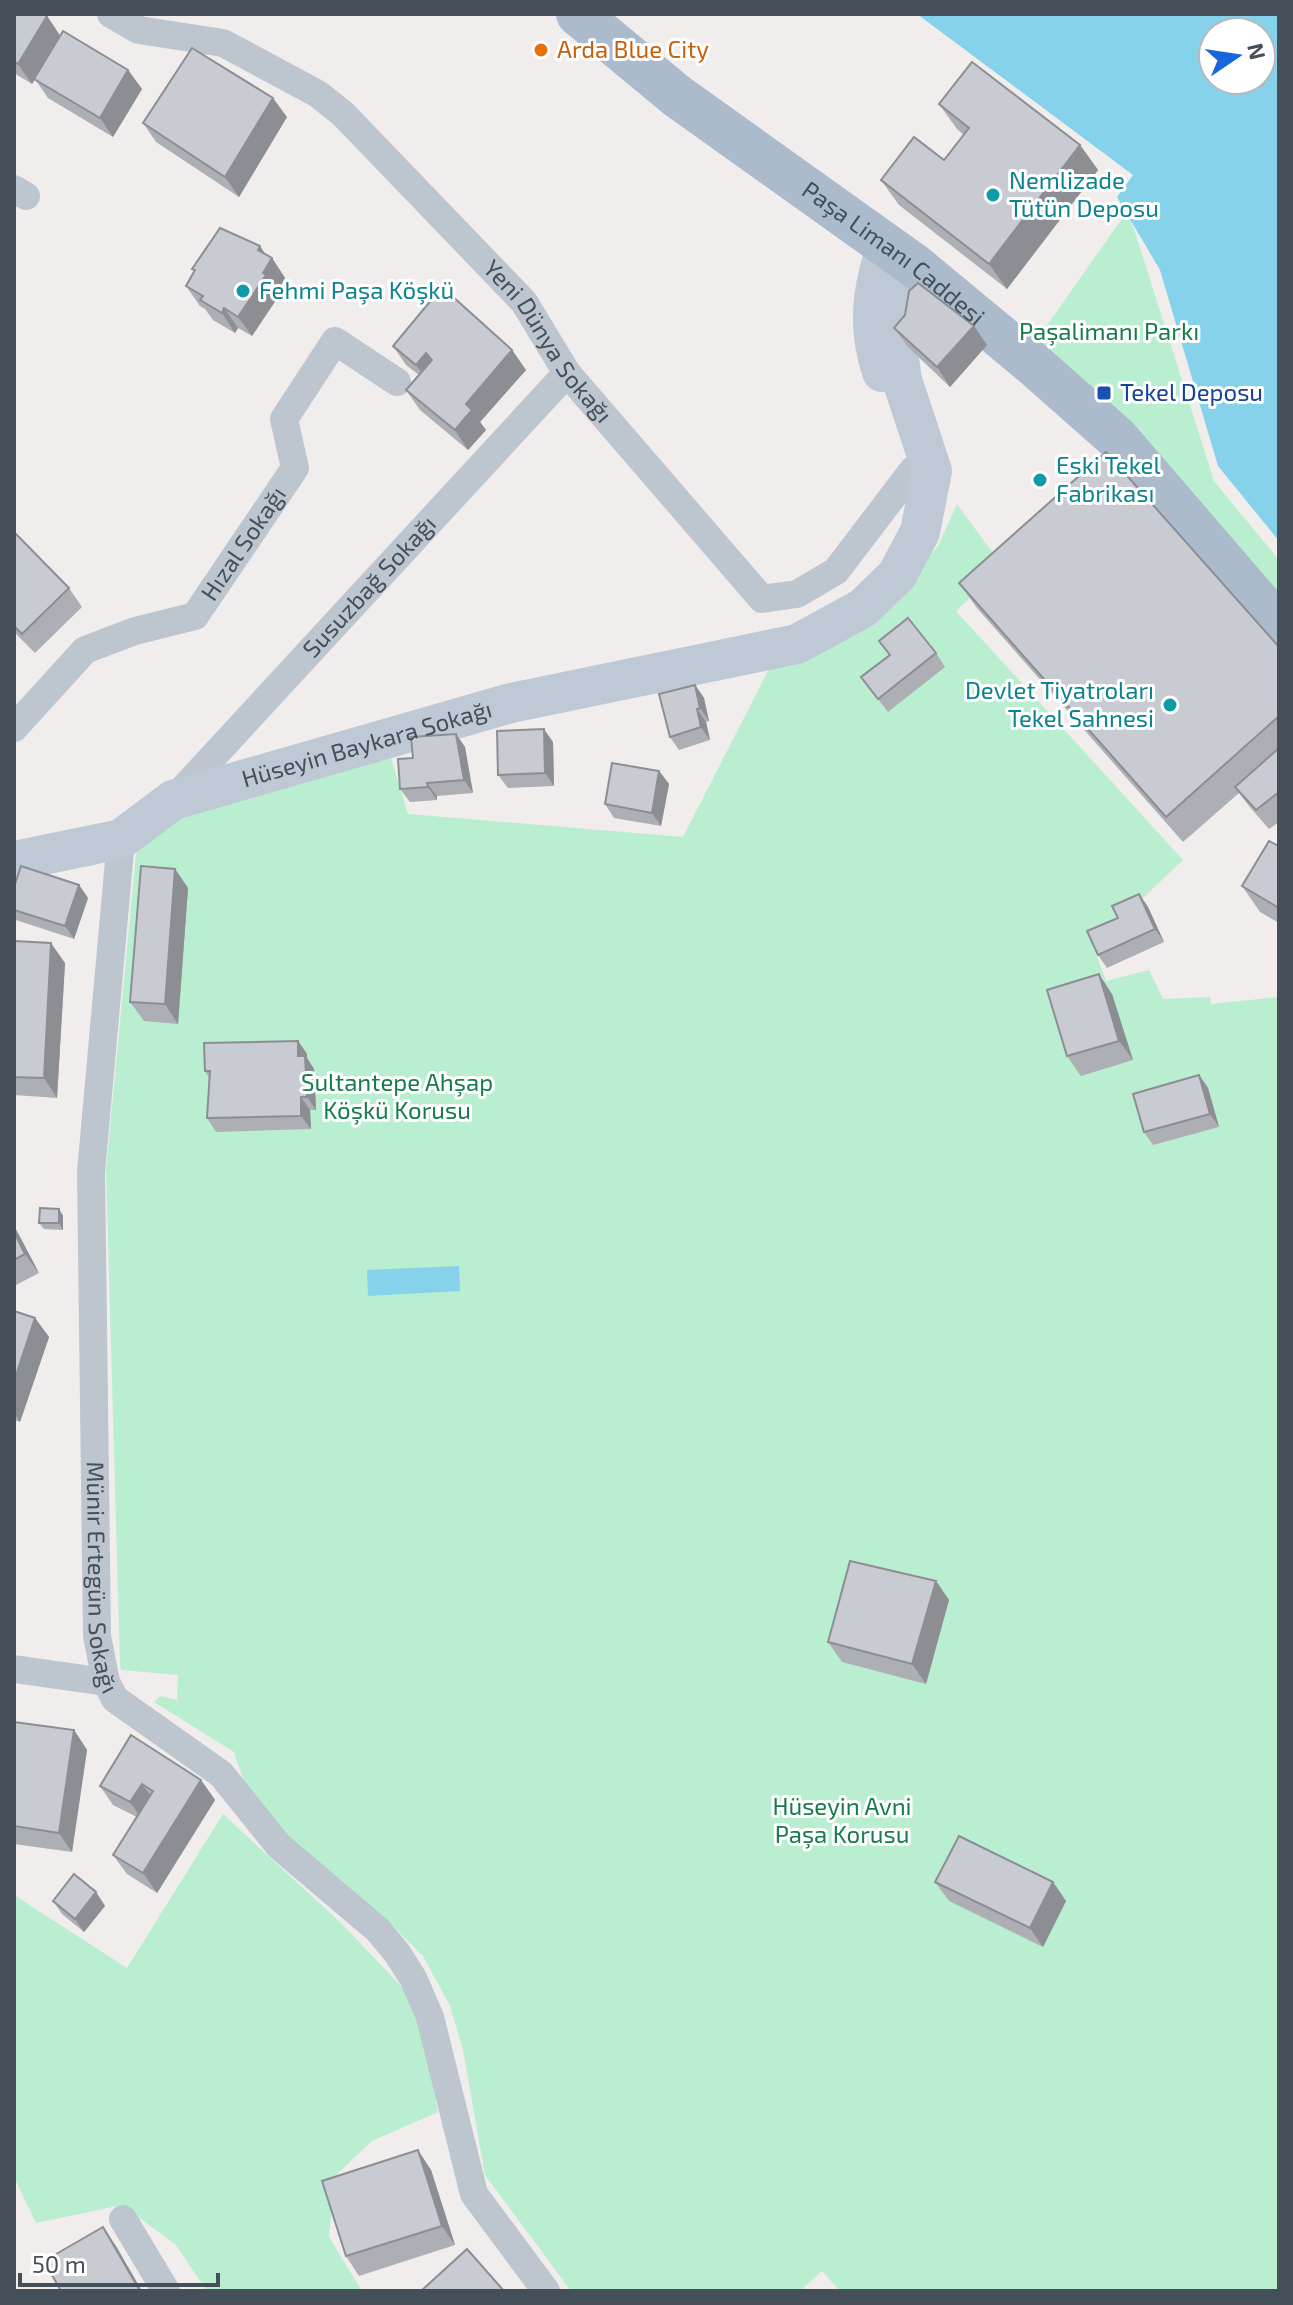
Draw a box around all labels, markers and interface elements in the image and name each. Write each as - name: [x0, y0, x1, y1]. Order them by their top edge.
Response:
- north arrow: [1197, 16, 1277, 96]
- place label: Arda Blue City: [557, 34, 709, 63]
- marker: Arda Blue City: [532, 41, 550, 59]
- text: N: [1243, 41, 1272, 62]
- place label: Nemlizade Tütün Deposu: [1009, 165, 1159, 222]
- street label: Paşa Limanı Caddesi: [797, 174, 991, 331]
- marker: Nemlizade Tütün Deposu: [984, 186, 1002, 204]
- street label: Yeni Dünya Sokağı: [478, 253, 619, 428]
- place label: Fehmi Paşa Köşkü: [259, 275, 454, 305]
- marker: Fehmi Paşa Köşkü: [234, 282, 252, 300]
- park label: Paşalimanı Parkı: [1019, 316, 1199, 346]
- place label: Tekel Deposu: [1120, 377, 1263, 406]
- marker: Tekel Deposu: [1095, 384, 1113, 402]
- place label: Eski Tekel Fabrikası: [1056, 450, 1161, 507]
- marker: Eski Tekel Fabrikası: [1031, 471, 1049, 489]
- street label: Hızal Sokağı: [194, 480, 291, 605]
- street label: Susuzbağ Sokağı: [296, 509, 441, 663]
- place label: Devlet Tiyatroları Tekel Sahnesi: [965, 675, 1154, 732]
- street label: Hüseyin Baykara Sokağı: [238, 693, 495, 793]
- marker: Devlet Tiyatroları Tekel Sahnesi: [1161, 696, 1179, 714]
- park label: Sultantepe Ahşap Köşkü Korusu: [301, 1067, 493, 1125]
- street label: Münir Ertegün Sokağı: [82, 1461, 125, 1698]
- park label: Hüseyin Avni Paşa Korusu: [772, 1791, 912, 1849]
- scale bar: [20, 2237, 218, 2287]
- text: 50 m: [32, 2249, 86, 2278]

